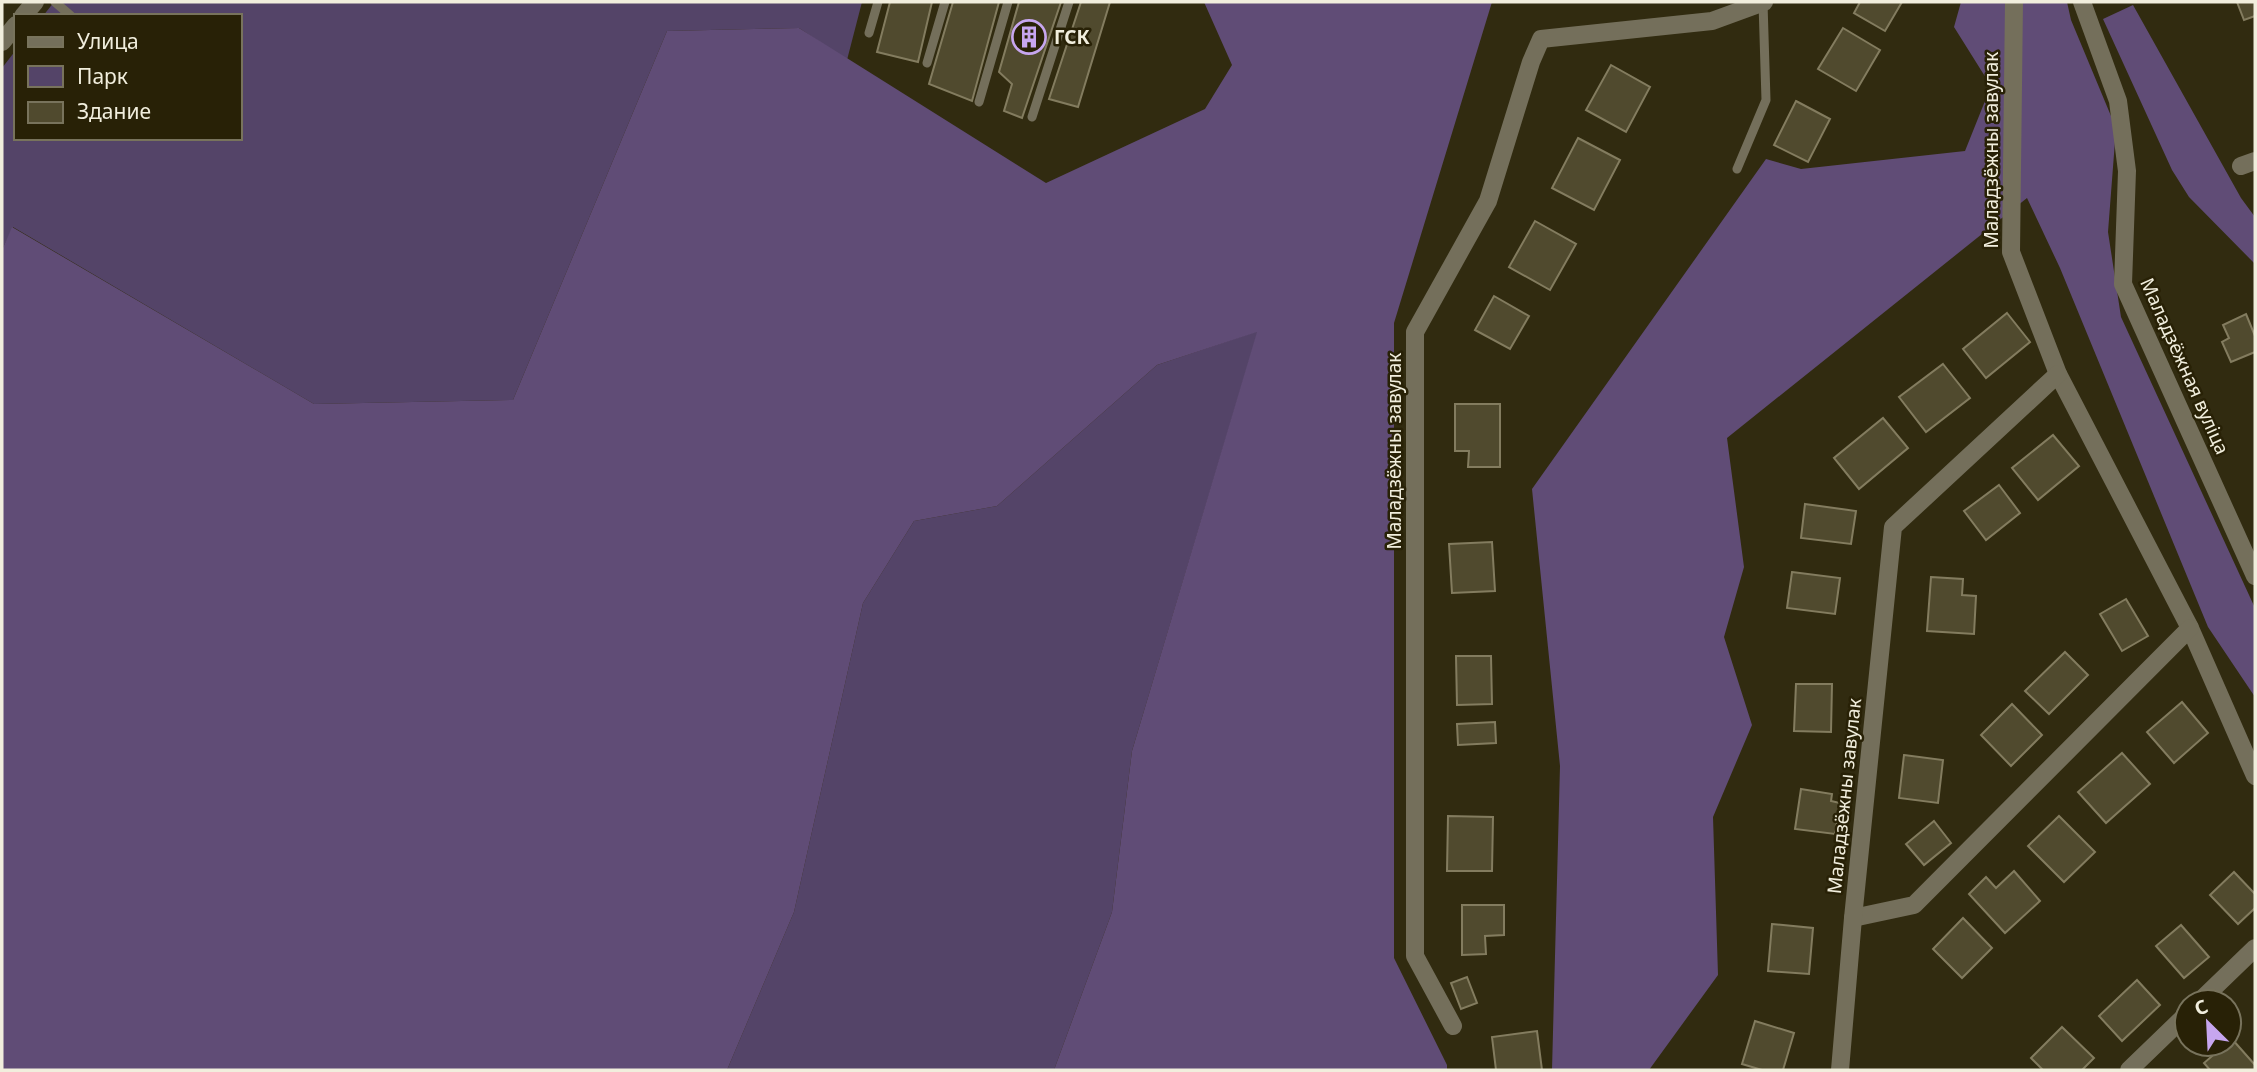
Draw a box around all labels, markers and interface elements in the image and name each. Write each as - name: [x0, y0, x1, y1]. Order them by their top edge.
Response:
- legend: [14, 14, 242, 140]
- building icon: ГСК: [1010, 18, 1048, 56]
- place label: ГСК: [1054, 24, 1091, 50]
- text: Улица: [77, 27, 139, 55]
- street label: Маладзёжны завулак: [1978, 52, 2004, 248]
- text: Парк: [77, 62, 128, 90]
- text: Здание: [77, 97, 151, 125]
- street label: Маладзёжная вуліца: [2134, 274, 2236, 458]
- street label: Маладзёжны завулак: [1381, 353, 1407, 549]
- street label: Маладзёжны завулак: [1821, 697, 1867, 895]
- north arrow: [2173, 988, 2243, 1058]
- text: С: [2190, 993, 2212, 1022]

